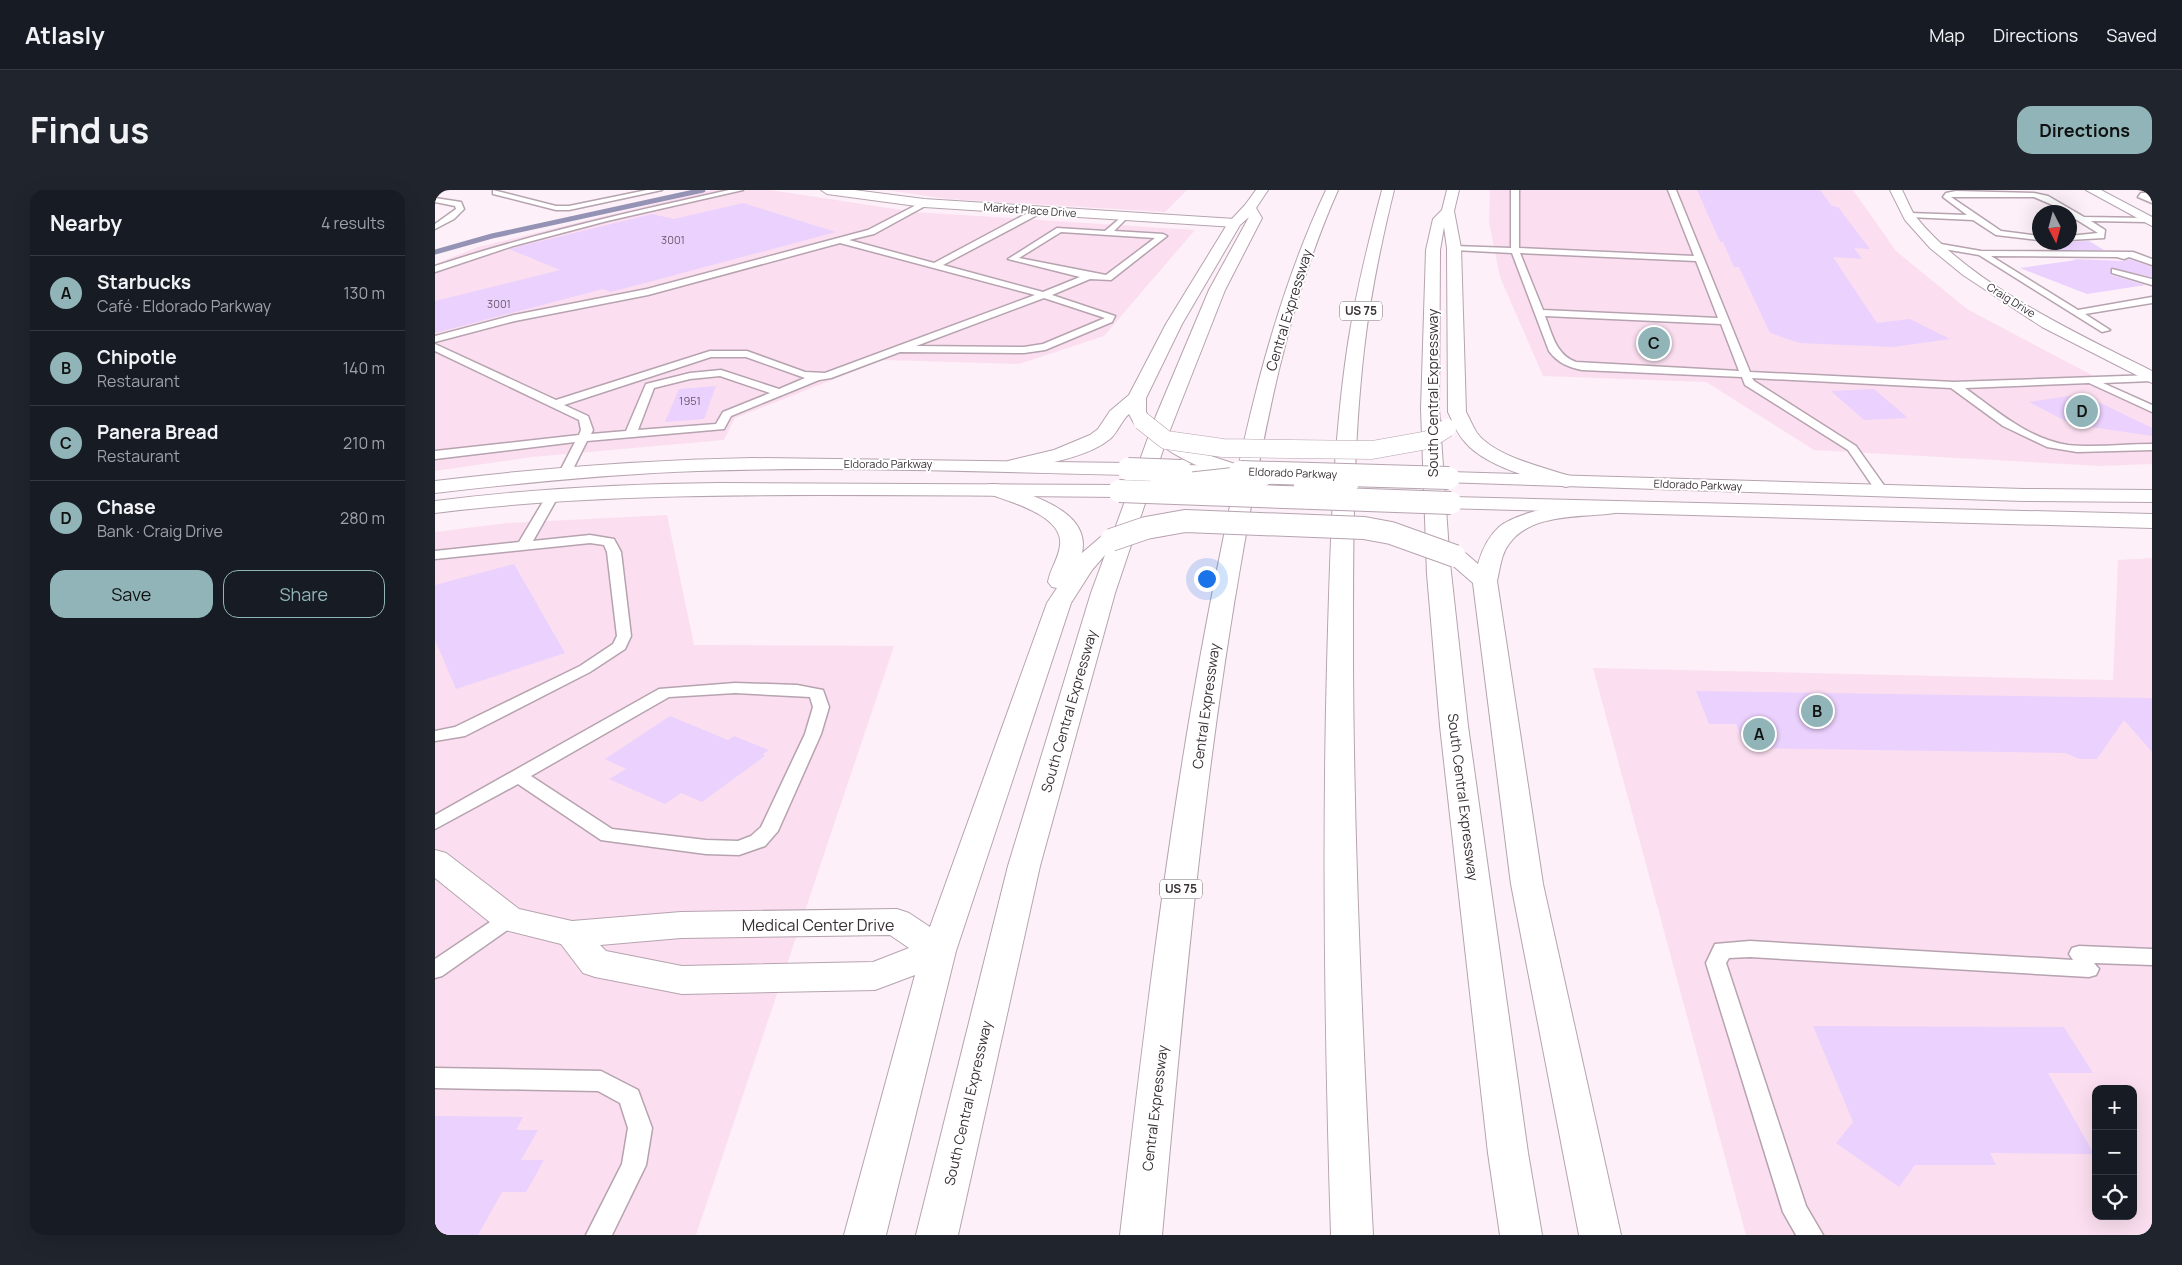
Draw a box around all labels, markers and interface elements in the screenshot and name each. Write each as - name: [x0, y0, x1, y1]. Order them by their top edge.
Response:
- text: Atlasly: [25, 18, 105, 51]
- text: Map: [1929, 23, 1965, 47]
- text: Directions: [1993, 23, 2078, 47]
- text: Saved: [2106, 23, 2157, 47]
- text: Find us: [30, 106, 149, 154]
- button: Directions: [2017, 106, 2152, 154]
- street label: Market Place Drive: [983, 199, 1078, 220]
- north arrow: [2032, 205, 2077, 250]
- text: Nearby: [50, 209, 122, 237]
- text: 4 results: [321, 212, 385, 234]
- house number: 3001: [661, 232, 685, 247]
- street label: Central Expressway: [1261, 246, 1316, 373]
- text: Starbucks: [97, 269, 191, 295]
- street label: Craig Drive: [1984, 279, 2039, 321]
- text: A: [61, 282, 71, 304]
- text: 130 m: [343, 282, 385, 304]
- text: Café · Eldorado Parkway: [97, 295, 271, 317]
- house number: 3001: [487, 296, 511, 311]
- road number: US 75: [1340, 302, 1382, 320]
- street label: South Central Expressway: [1423, 308, 1442, 477]
- pin: C: [1638, 324, 1670, 362]
- text: Chipotle: [97, 344, 177, 370]
- text: B: [61, 357, 71, 379]
- text: 140 m: [343, 357, 385, 379]
- text: Restaurant: [97, 370, 180, 392]
- pin: D: [2066, 392, 2098, 430]
- house number: 1951: [679, 393, 701, 408]
- text: Panera Bread: [97, 419, 218, 445]
- text: C: [60, 432, 72, 454]
- text: 210 m: [343, 432, 385, 454]
- text: Restaurant: [97, 445, 180, 467]
- street label: Eldorado Parkway: [844, 456, 932, 471]
- street label: Eldorado Parkway: [1249, 463, 1338, 482]
- street label: Eldorado Parkway: [1654, 475, 1743, 494]
- text: Chase: [97, 494, 156, 520]
- text: D: [60, 507, 72, 529]
- text: 280 m: [340, 507, 385, 529]
- text: Bank · Craig Drive: [97, 520, 223, 542]
- your location: [1194, 566, 1220, 592]
- button: Save: [50, 570, 213, 618]
- button: Share: [223, 570, 385, 618]
- street label: South Central Expressway: [1036, 627, 1101, 795]
- street label: Central Expressway: [1187, 641, 1224, 770]
- pin: B: [1801, 692, 1833, 730]
- street label: South Central Expressway: [1444, 712, 1483, 882]
- pin: A: [1743, 715, 1775, 753]
- road number: US 75: [1160, 880, 1202, 899]
- street label: Medical Center Drive: [742, 914, 894, 936]
- street label: South Central Expressway: [939, 1018, 996, 1187]
- street label: Central Expressway: [1137, 1043, 1172, 1172]
- map controls: [2092, 1085, 2137, 1220]
- button: +: [2092, 1085, 2137, 1130]
- button: −: [2092, 1130, 2137, 1175]
- button: locate: [2092, 1175, 2137, 1220]

